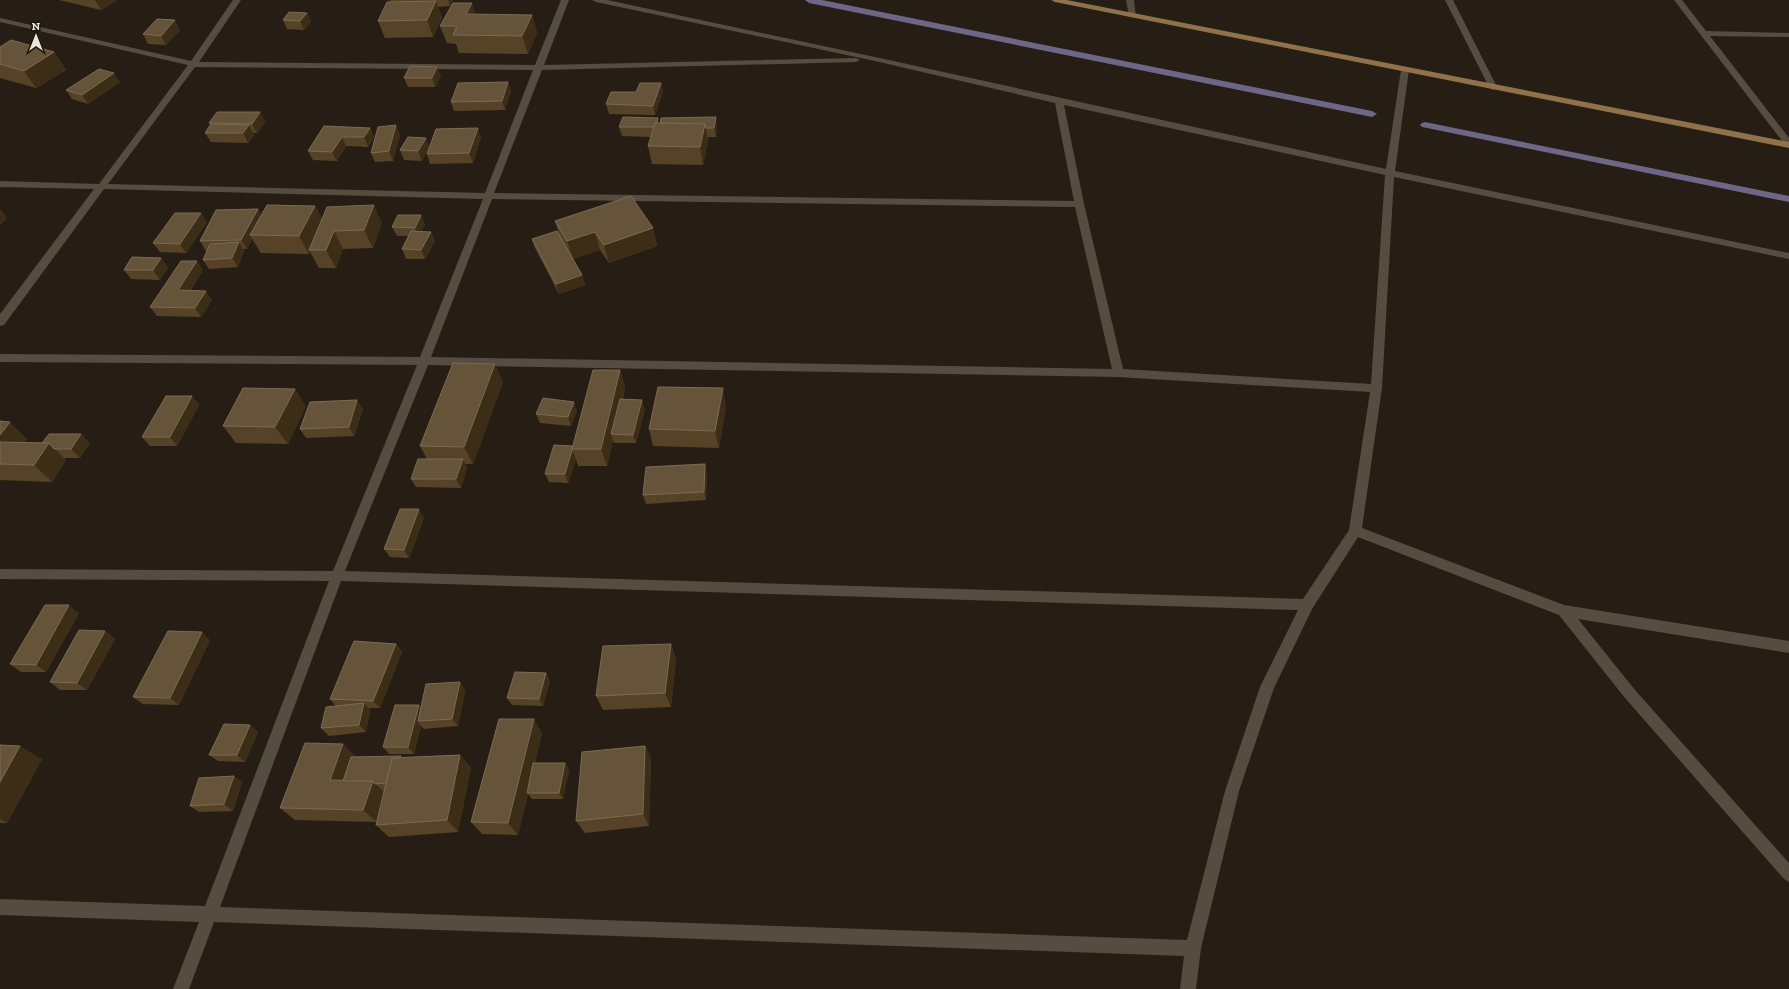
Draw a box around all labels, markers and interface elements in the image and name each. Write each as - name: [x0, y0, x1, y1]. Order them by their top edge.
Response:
- north arrow: [16, 16, 56, 56]
- text: N: [32, 20, 41, 33]

